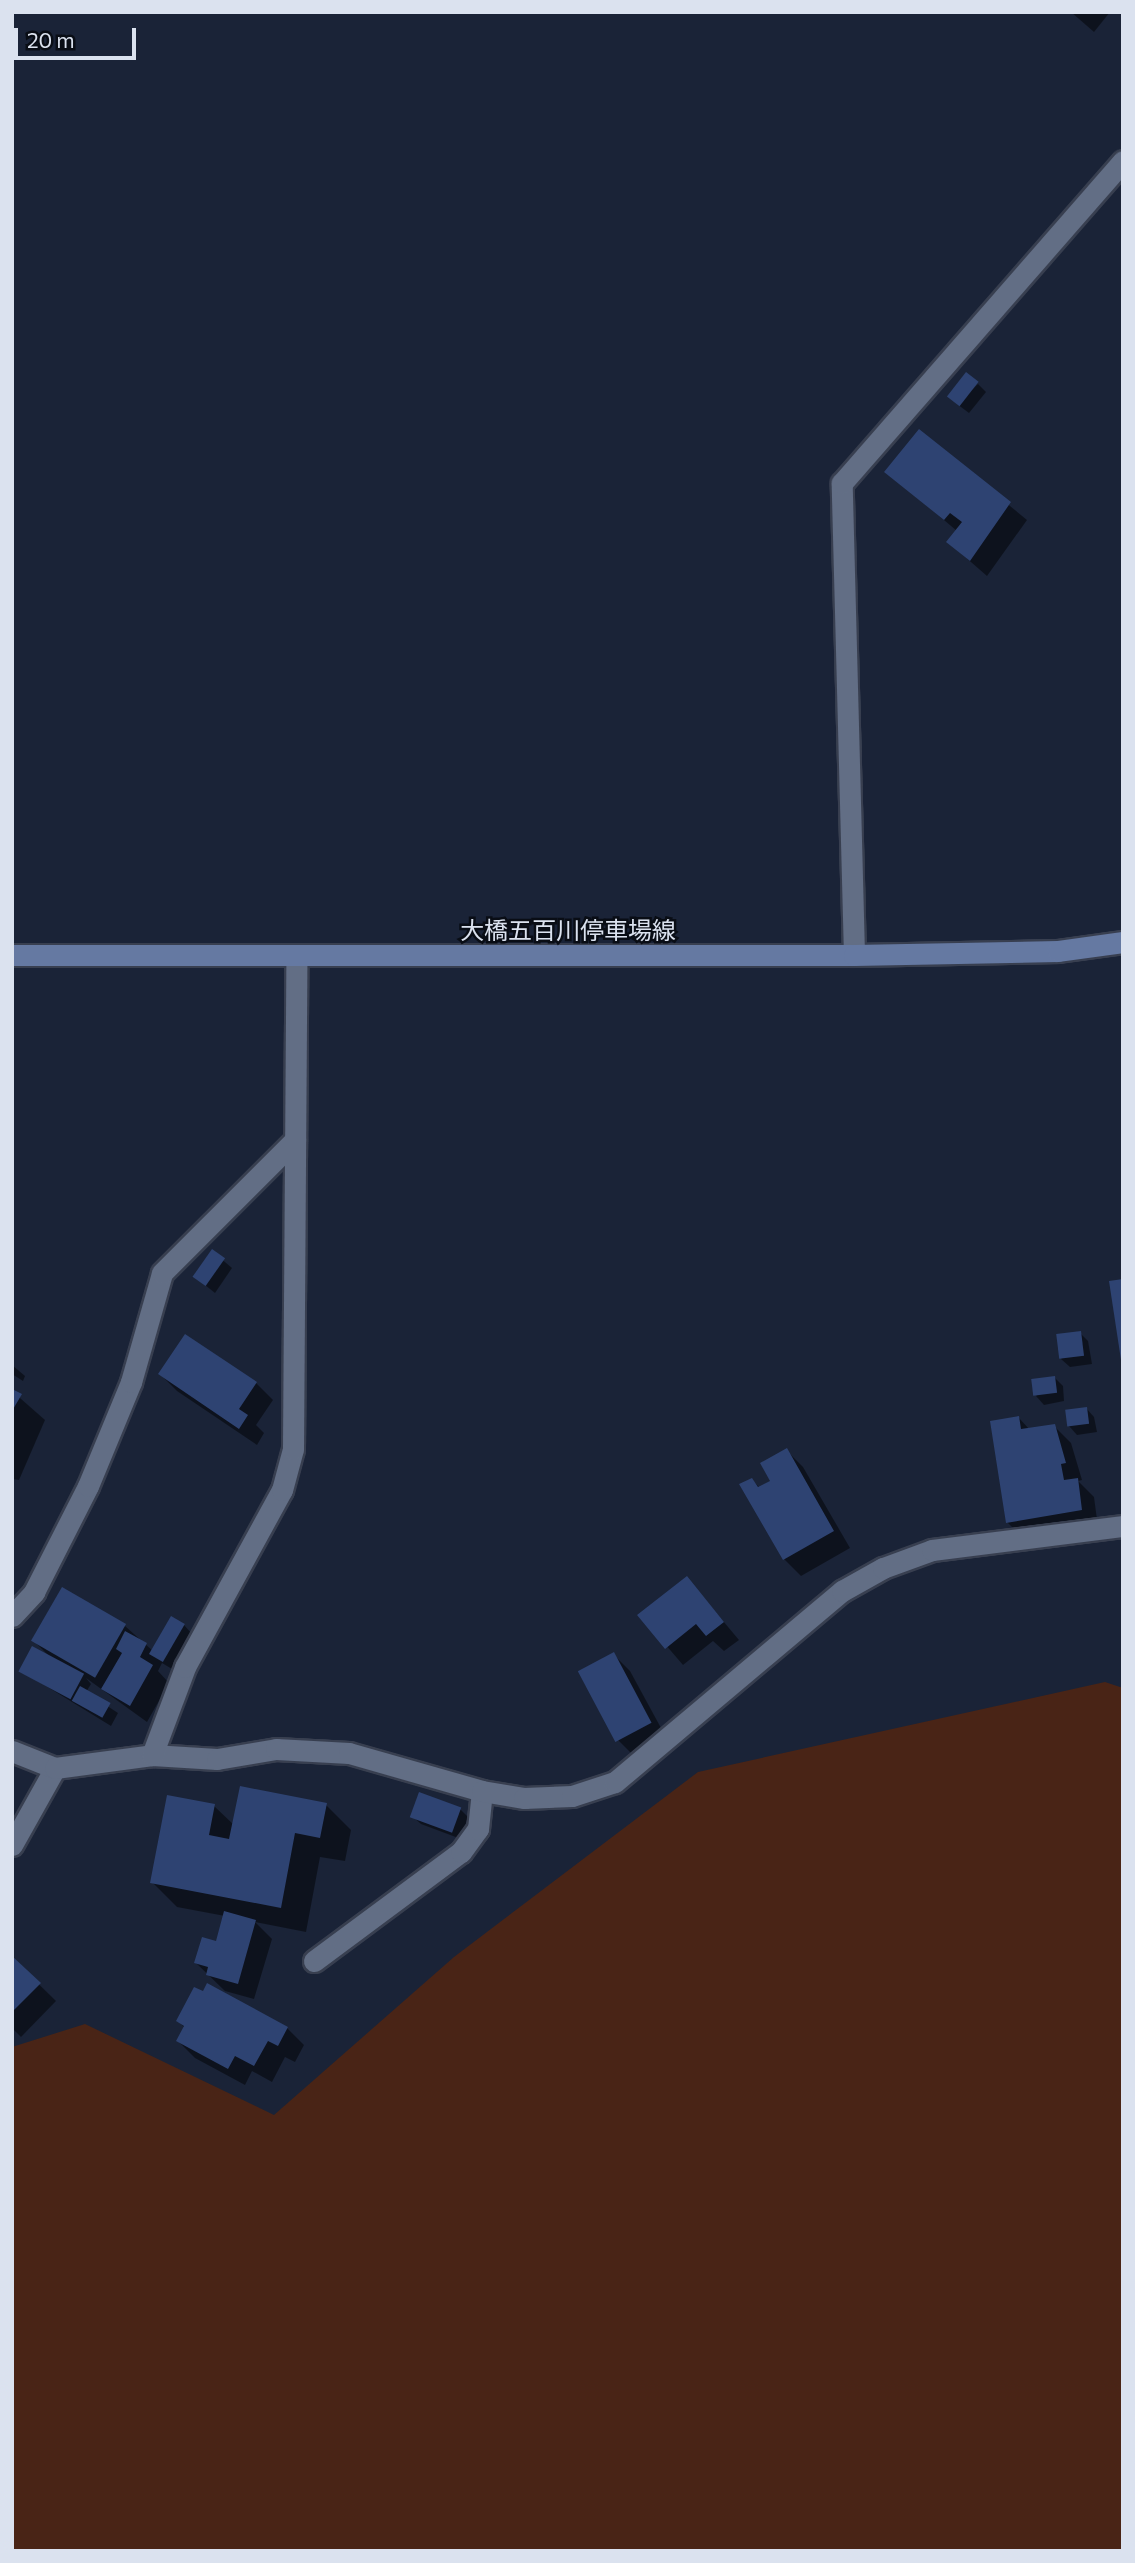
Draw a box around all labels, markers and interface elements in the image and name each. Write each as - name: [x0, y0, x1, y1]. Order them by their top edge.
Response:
- scale bar: [18, 14, 140, 58]
- text: 20 m: [27, 27, 75, 52]
- street label: 大橋五百川停車場線: [460, 916, 676, 944]

